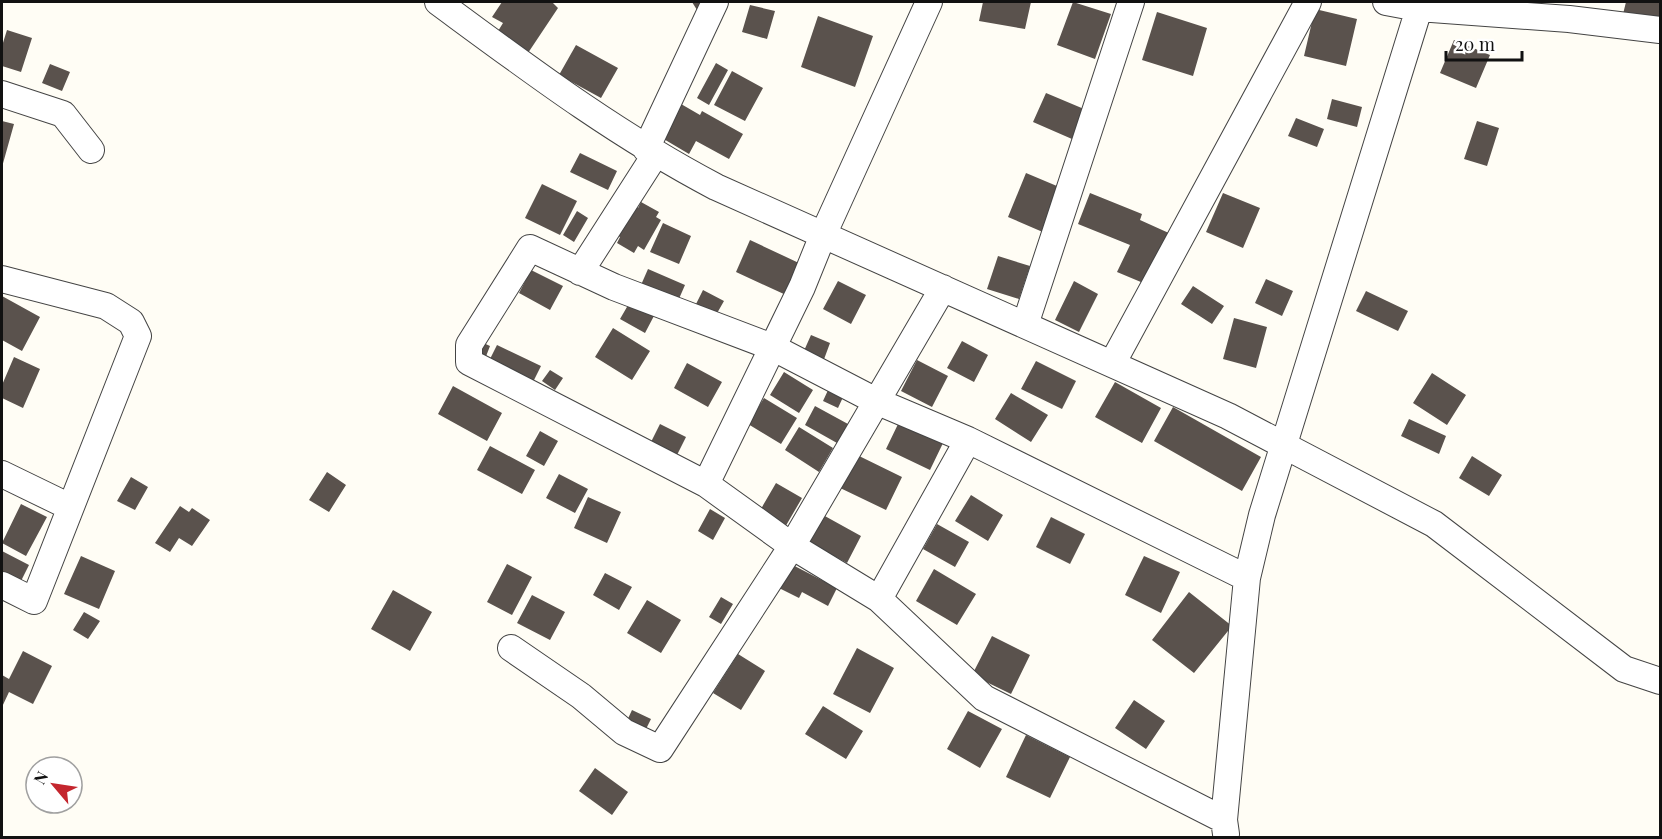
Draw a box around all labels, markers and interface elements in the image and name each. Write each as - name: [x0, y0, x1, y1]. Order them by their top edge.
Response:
- scale bar: [1446, 24, 1522, 62]
- text: 20 m: [1455, 32, 1495, 56]
- north arrow: [24, 755, 84, 815]
- text: N: [28, 767, 53, 788]

